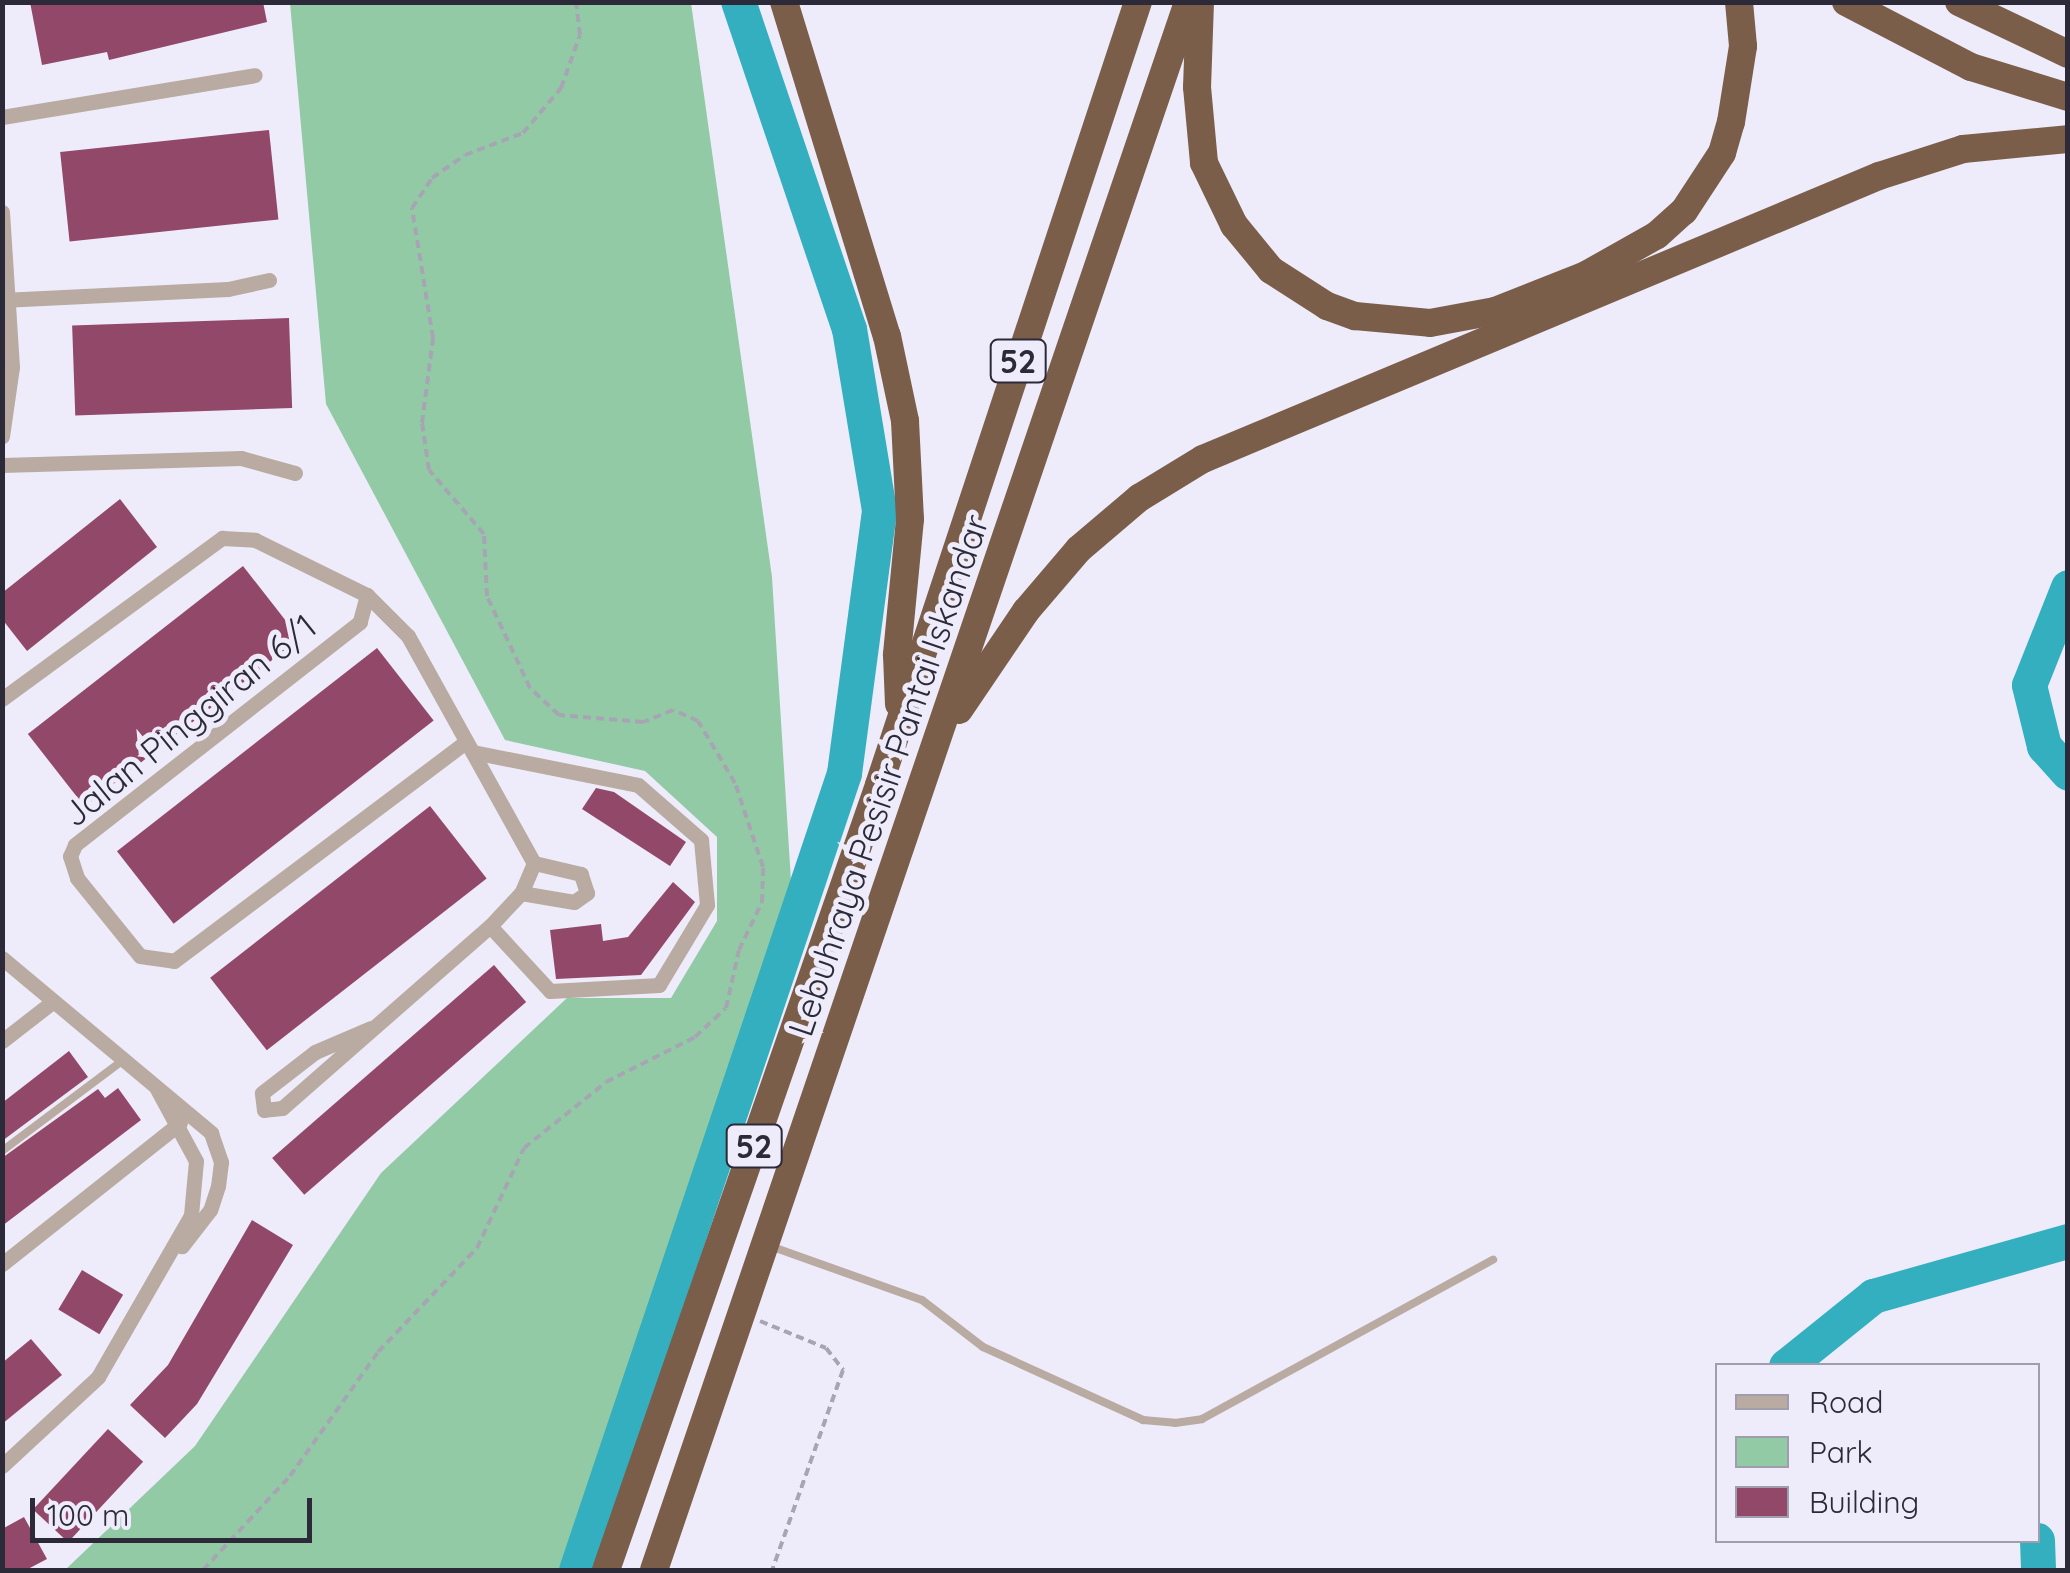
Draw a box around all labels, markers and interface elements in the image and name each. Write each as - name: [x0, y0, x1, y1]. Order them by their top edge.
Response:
- road number: 52: [988, 334, 1048, 388]
- street label: Lebuhraya Pesisir Pantai Iskandar: [779, 509, 997, 1041]
- street label: Jalan Pinggiran 6/1: [54, 605, 324, 835]
- road number: 52: [724, 1119, 784, 1173]
- legend: [1715, 1363, 2040, 1543]
- text: Road: [1809, 1383, 1883, 1421]
- text: Park: [1809, 1433, 1873, 1471]
- scale bar: [35, 1478, 318, 1540]
- text: Building: [1809, 1483, 1919, 1521]
- text: 100 m: [47, 1496, 129, 1534]

